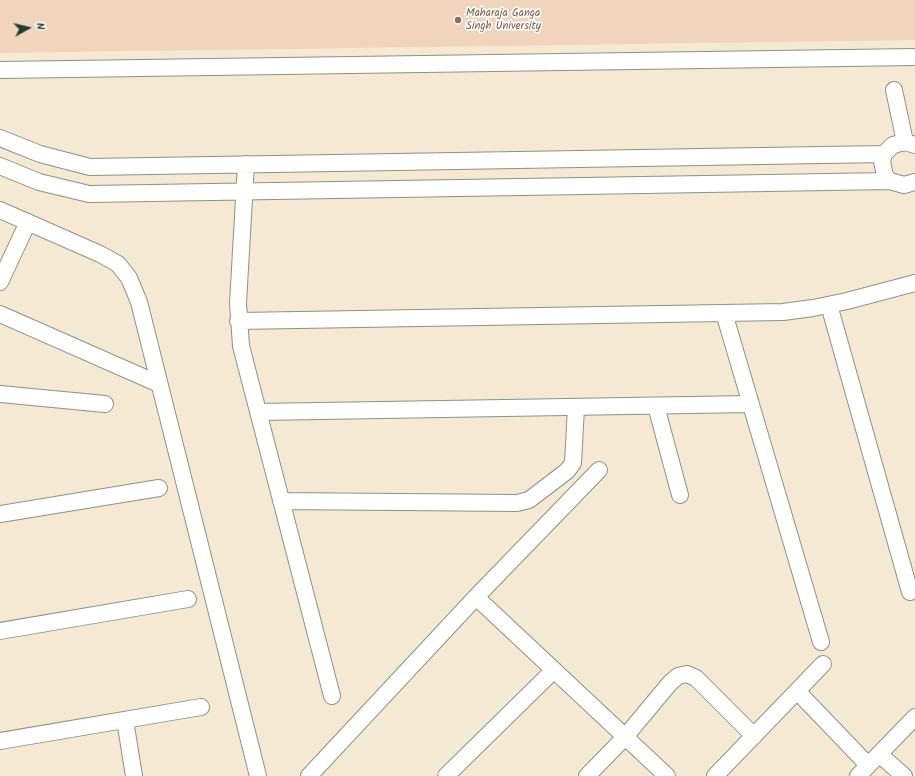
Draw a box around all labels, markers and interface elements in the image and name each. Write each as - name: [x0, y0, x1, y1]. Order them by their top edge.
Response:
- place label: Maharaja Ganga Singh University: [466, 7, 541, 33]
- north arrow: [8, 8, 48, 48]
- marker: Maharaja Ganga Singh University: [453, 15, 463, 25]
- text: N: [30, 22, 49, 31]

